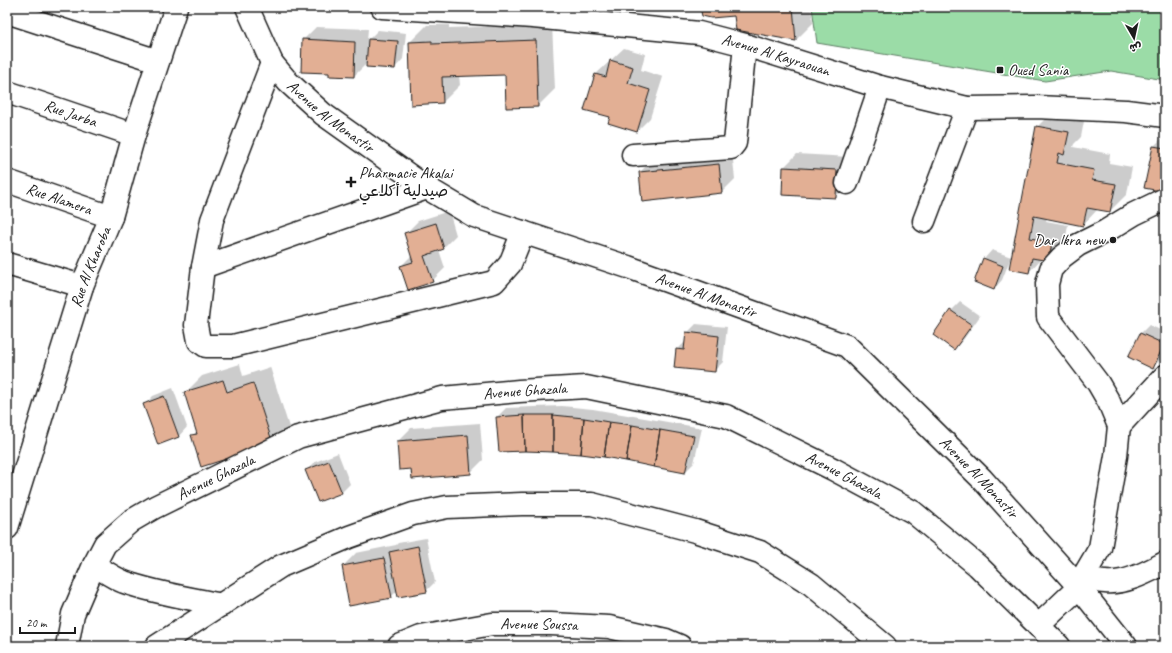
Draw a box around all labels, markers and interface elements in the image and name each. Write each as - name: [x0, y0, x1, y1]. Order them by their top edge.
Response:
- north arrow: [1114, 18, 1154, 58]
- street label: Avenue Al Kayraouan: [720, 29, 833, 81]
- text: ش: [1128, 40, 1143, 56]
- place label: Oued Sania: [1008, 60, 1070, 80]
- marker: Oued Sania: [995, 65, 1005, 75]
- street label: Avenue Al Monastir: [283, 76, 380, 158]
- street label: Rue Jarba: [42, 95, 100, 132]
- place label: Pharmacie Akalai صيدلية أكلاعي: [359, 163, 454, 205]
- marker: Pharmacie Akalai صيدلية أكلاعي: [346, 177, 356, 187]
- street label: Rue Alamera: [24, 178, 96, 220]
- street label: Rue Al Kharoba: [66, 223, 116, 310]
- place label: Dar lkra new: [1034, 230, 1107, 250]
- marker: Dar lkra new: [1108, 235, 1118, 245]
- street label: Avenue Al Monastir: [653, 268, 761, 323]
- street label: Avenue Ghazala: [482, 378, 568, 404]
- street label: Avenue Al Monastir: [935, 432, 1024, 524]
- street label: Avenue Ghazala: [802, 447, 887, 504]
- street label: Avenue Ghazala: [174, 449, 259, 505]
- scale bar: [20, 609, 75, 635]
- street label: Avenue Soussa: [500, 614, 580, 635]
- text: 20 m: [26, 615, 48, 631]

